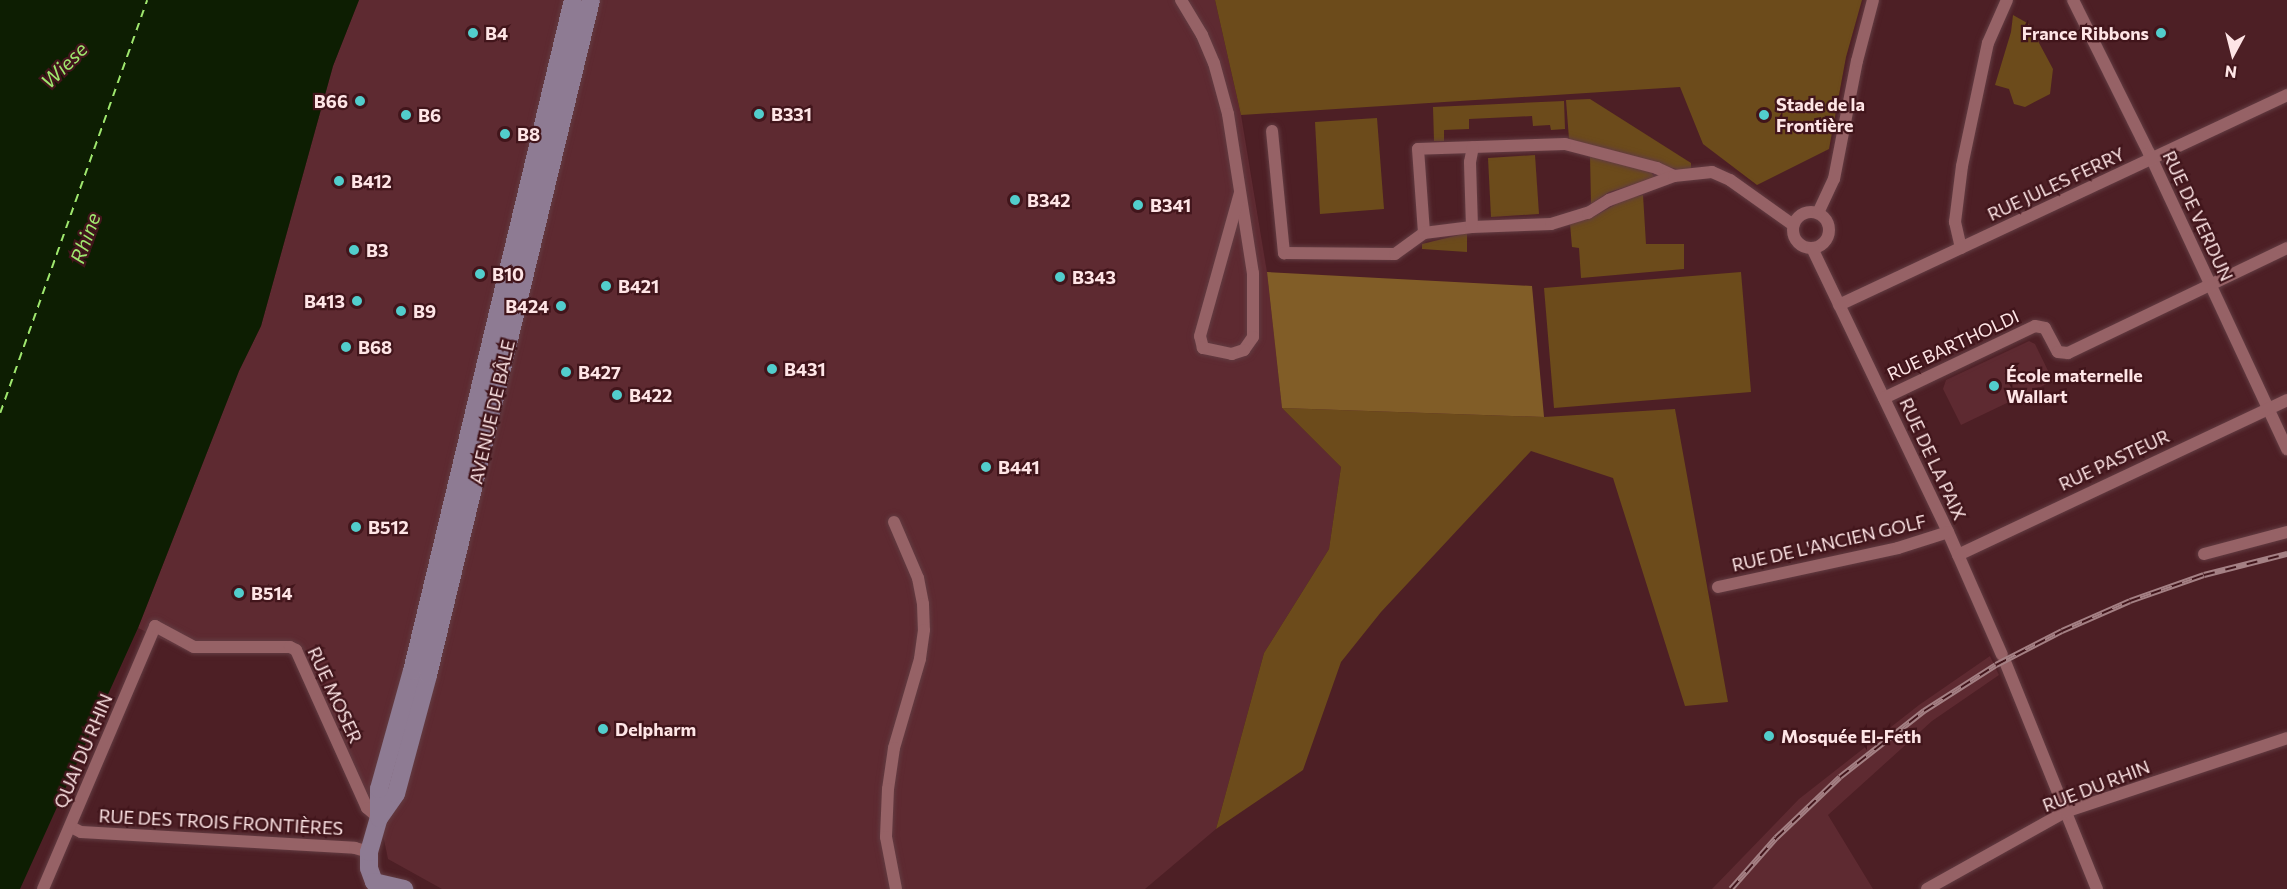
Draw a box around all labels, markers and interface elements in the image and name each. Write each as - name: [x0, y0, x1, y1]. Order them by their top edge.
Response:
- place label: B4: [485, 22, 508, 44]
- place label: France Ribbons: [2022, 22, 2149, 44]
- north arrow: [2203, 24, 2263, 84]
- marker: B4: [466, 26, 480, 40]
- marker: France Ribbons: [2154, 26, 2168, 40]
- water label: Wiese: [36, 37, 92, 93]
- text: N: [2224, 62, 2238, 83]
- place label: B66: [314, 90, 348, 112]
- marker: B66: [353, 94, 367, 108]
- place label: Stade de la Frontière: [1776, 94, 1865, 136]
- place label: B331: [771, 103, 812, 125]
- place label: B6: [418, 104, 441, 126]
- marker: B331: [752, 107, 766, 121]
- marker: B6: [399, 108, 413, 122]
- marker: Stade de la Frontière: [1757, 108, 1771, 122]
- place label: B8: [517, 123, 540, 145]
- marker: B8: [498, 127, 512, 141]
- street label: RUE JULES FERRY: [1984, 143, 2128, 225]
- street label: RUE DE VERDUN: [2158, 147, 2238, 285]
- place label: B412: [351, 170, 392, 192]
- marker: B412: [332, 174, 346, 188]
- place label: B342: [1027, 189, 1071, 211]
- marker: B342: [1008, 193, 1022, 207]
- place label: B341: [1150, 194, 1191, 216]
- marker: B341: [1131, 198, 1145, 212]
- water label: Rhine: [65, 209, 105, 267]
- place label: B3: [366, 239, 388, 261]
- marker: B3: [347, 243, 361, 257]
- place label: B10: [492, 263, 524, 285]
- place label: B343: [1072, 266, 1116, 288]
- marker: B10: [473, 267, 487, 281]
- marker: B343: [1053, 270, 1067, 284]
- place label: B421: [618, 275, 659, 297]
- marker: B421: [599, 279, 613, 293]
- place label: B413: [304, 290, 345, 312]
- marker: B413: [350, 294, 364, 308]
- place label: B424: [505, 295, 549, 317]
- marker: B424: [554, 299, 568, 313]
- place label: B9: [413, 300, 436, 322]
- marker: B9: [394, 304, 408, 318]
- street label: RUE BARTHOLDI: [1884, 305, 2022, 385]
- place label: B68: [358, 336, 392, 358]
- street label: AVENUE DE BÂLE: [465, 338, 519, 486]
- marker: B68: [339, 340, 353, 354]
- place label: B431: [784, 358, 826, 380]
- place label: B427: [578, 361, 621, 383]
- marker: B431: [765, 362, 779, 376]
- marker: B427: [559, 365, 573, 379]
- place label: École maternelle Wallart: [2006, 365, 2143, 407]
- marker: École maternelle Wallart: [1987, 379, 2001, 393]
- place label: B422: [629, 384, 672, 406]
- marker: B422: [610, 388, 624, 402]
- street label: RUE DE LA PAIX: [1895, 394, 1971, 524]
- street label: RUE PASTEUR: [2055, 425, 2173, 495]
- place label: B441: [998, 456, 1040, 478]
- marker: B441: [979, 460, 993, 474]
- street label: RUE DE L'ANCIEN GOLF: [1730, 510, 1928, 576]
- place label: B512: [368, 516, 409, 538]
- marker: B512: [349, 520, 363, 534]
- place label: B514: [251, 582, 293, 604]
- marker: B514: [232, 586, 246, 600]
- street label: RUE MOSER: [303, 643, 367, 747]
- street label: QUAI DU RHIN: [49, 691, 117, 811]
- place label: Delpharm: [615, 718, 696, 740]
- marker: Delpharm: [596, 722, 610, 736]
- place label: Mosquée El-Feth: [1781, 725, 1921, 747]
- marker: Mosquée El-Feth: [1762, 729, 1776, 743]
- street label: RUE DU RHIN: [2039, 756, 2153, 816]
- street label: RUE DES TROIS FRONTIÈRES: [98, 805, 344, 839]

